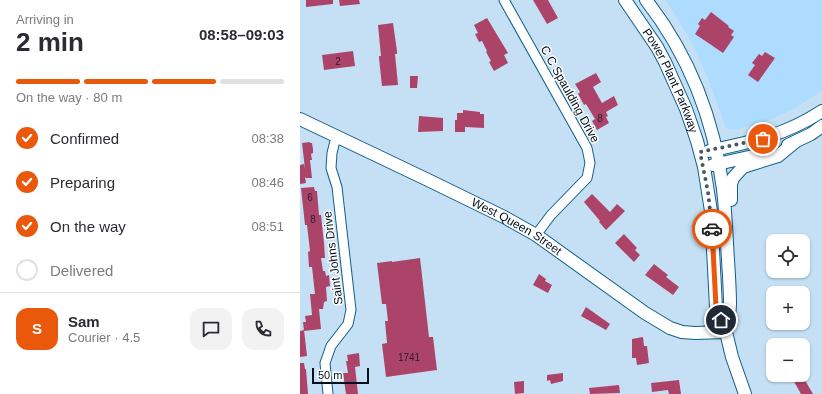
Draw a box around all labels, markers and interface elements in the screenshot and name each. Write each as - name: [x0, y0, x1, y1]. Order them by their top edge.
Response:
- text: Arriving in: [16, 12, 74, 27]
- text: 08:58–09:03: [199, 26, 284, 43]
- street label: Power Plant Parkway: [639, 26, 701, 135]
- text: 2 min: [16, 27, 84, 57]
- street label: C C Spaulding Drive: [538, 43, 603, 145]
- house number: 2: [335, 56, 341, 67]
- text: On the way · 80 m: [16, 90, 122, 105]
- house number: 8: [597, 113, 603, 124]
- pin: [746, 122, 780, 156]
- icon: check: [16, 127, 38, 149]
- icon: bag: [752, 128, 774, 150]
- text: Confirmed: [50, 130, 119, 147]
- text: 08:38: [251, 131, 284, 146]
- icon: check: [16, 171, 38, 193]
- text: Preparing: [50, 174, 115, 191]
- text: 08:46: [251, 175, 284, 190]
- house number: 6: [307, 192, 313, 203]
- street label: West Queen Street: [469, 195, 565, 259]
- courier: [692, 209, 732, 249]
- street label: Saint Johns Drive: [320, 210, 346, 306]
- house number: 8: [310, 214, 316, 225]
- icon: check: [16, 215, 38, 237]
- text: On the way: [50, 218, 126, 235]
- icon: car: [701, 218, 723, 240]
- text: 08:51: [251, 219, 284, 234]
- map controls: [766, 234, 810, 382]
- button: locate: [766, 234, 810, 278]
- text: Delivered: [50, 262, 113, 279]
- button: +: [766, 286, 810, 330]
- pin: [704, 303, 738, 337]
- button: chat: [190, 308, 232, 350]
- button: phone: [242, 308, 284, 350]
- icon: home: [710, 309, 732, 331]
- text: Sam: [68, 313, 100, 330]
- text: S: [32, 320, 42, 337]
- text: Courier · 4.5: [68, 330, 140, 345]
- button: −: [766, 338, 810, 382]
- house number: 1741: [398, 352, 421, 363]
- scale bar: [312, 366, 369, 385]
- text: 50 m: [318, 369, 342, 381]

